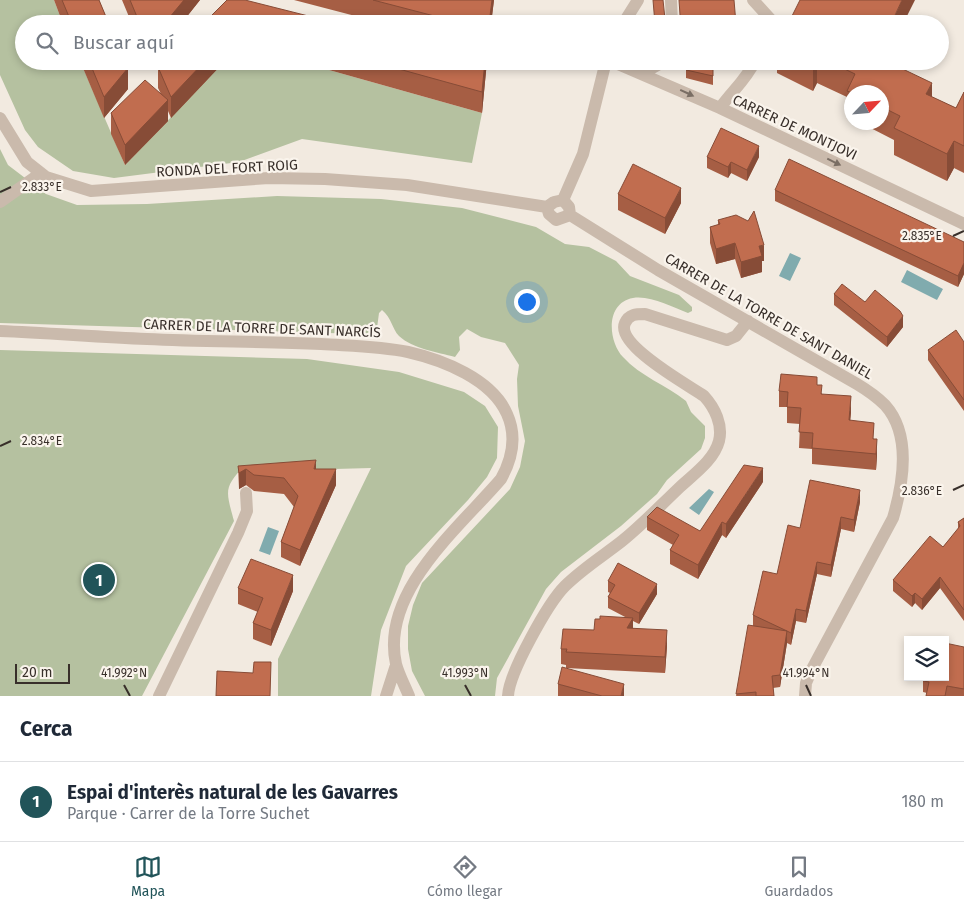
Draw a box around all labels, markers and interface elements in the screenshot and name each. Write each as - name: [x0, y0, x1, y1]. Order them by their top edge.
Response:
- search box: [15, 15, 949, 70]
- icon: search: [33, 29, 61, 57]
- text: Buscar aquí: [73, 31, 174, 54]
- north arrow: [844, 85, 889, 130]
- one-way arrow: [680, 89, 694, 97]
- street label: CARRER DE MONTJOVI: [730, 91, 860, 164]
- street label: RONDA DEL FORT ROIG: [156, 156, 298, 181]
- one-way arrow: [827, 158, 842, 166]
- text: 2.833°E: [22, 180, 62, 194]
- text: 2.835°E: [902, 229, 942, 243]
- street label: CARRER DE LA TORRE DE SANT DANIEL: [662, 250, 876, 383]
- your location: [514, 289, 540, 315]
- street label: CARRER DE LA TORRE DE SANT NARCÍS: [143, 315, 382, 341]
- text: 2.834°E: [22, 434, 62, 448]
- text: 2.836°E: [902, 484, 942, 498]
- pin: 1: [83, 561, 115, 599]
- map controls: [904, 636, 949, 681]
- button: layers: [904, 636, 949, 681]
- scale bar: [15, 661, 70, 684]
- text: 20 m: [22, 664, 52, 681]
- text: 41.992°N: [101, 666, 147, 680]
- text: 41.993°N: [442, 666, 488, 680]
- text: 41.994°N: [783, 666, 829, 680]
- text: Cerca: [20, 716, 72, 742]
- text: Espai d'interès natural de les Gavarres: [67, 781, 398, 804]
- text: 1: [32, 792, 40, 811]
- text: 180 m: [901, 792, 944, 811]
- text: Parque · Carrer de la Torre Suchet: [67, 804, 309, 823]
- tab: Mapa: [131, 853, 165, 900]
- tab: Cómo llegar: [427, 853, 503, 900]
- tab: Guardados: [764, 853, 833, 900]

